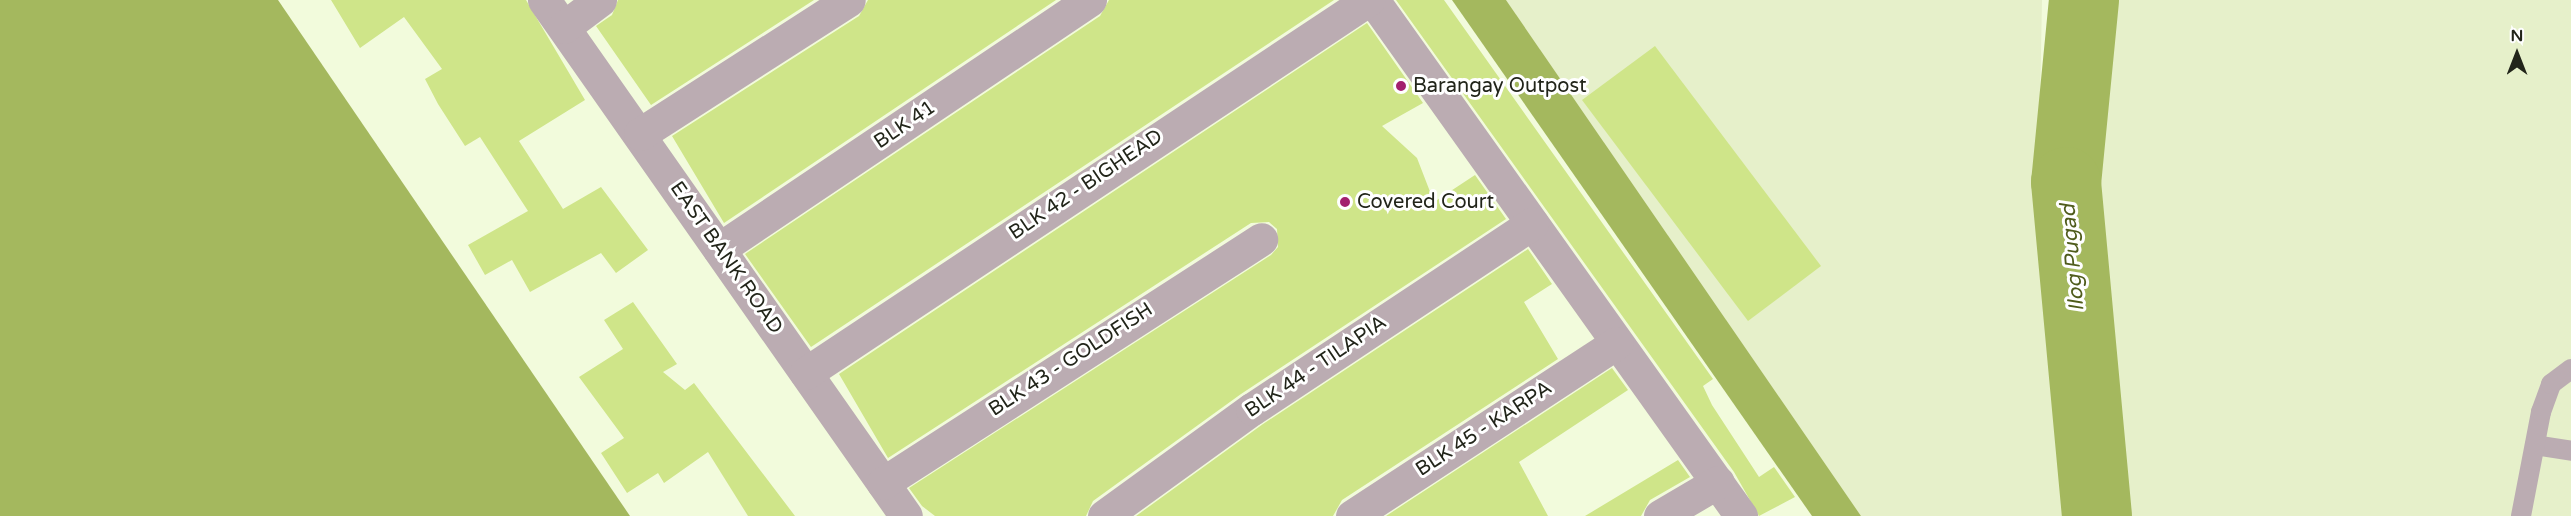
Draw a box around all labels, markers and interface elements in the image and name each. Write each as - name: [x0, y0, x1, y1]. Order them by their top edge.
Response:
- north arrow: [2487, 24, 2547, 84]
- text: N: [2511, 26, 2523, 46]
- place label: Barangay Outpost: [1413, 74, 1587, 98]
- marker: Barangay Outpost: [1394, 79, 1408, 93]
- street label: BLK 41: [870, 96, 940, 154]
- street label: BLK 42 - BIGHEAD: [1005, 125, 1167, 245]
- street label: EAST BANK ROAD: [664, 177, 788, 339]
- place label: Covered Court: [1357, 190, 1494, 214]
- marker: Covered Court: [1338, 195, 1352, 209]
- water label: Ilog Pugad: [2056, 203, 2090, 313]
- street label: BLK 43 - GOLDFISH: [984, 298, 1158, 422]
- street label: BLK 44 - TILAPIA: [1241, 311, 1391, 423]
- street label: BLK 45 - KARPA: [1412, 376, 1556, 482]

